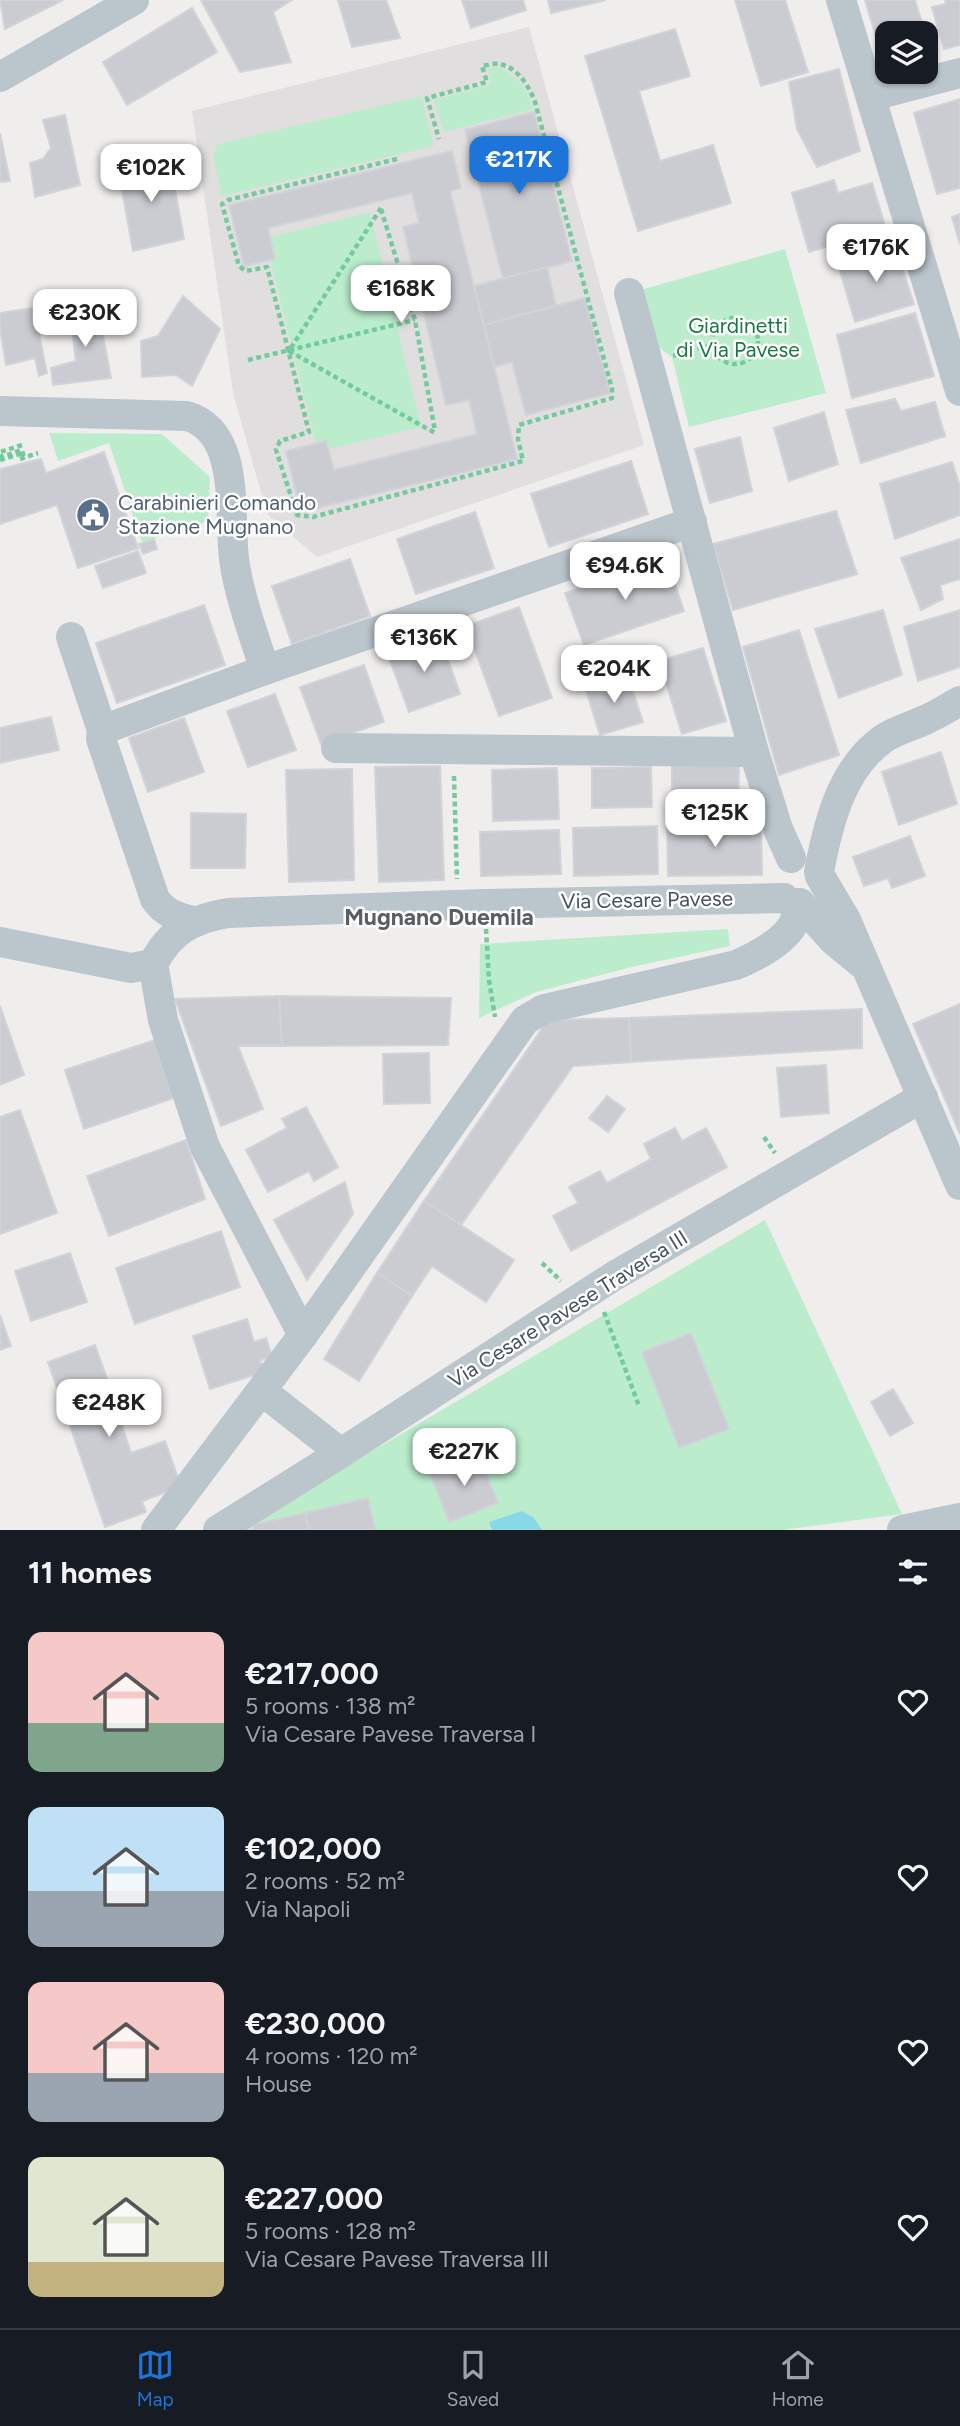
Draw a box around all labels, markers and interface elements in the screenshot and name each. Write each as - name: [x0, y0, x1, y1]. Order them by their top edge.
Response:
- map controls: [875, 21, 938, 84]
- button: layers: [875, 21, 938, 84]
- pin: €217K: [470, 136, 568, 196]
- pin: €102K: [102, 144, 200, 204]
- text: €217K: [485, 145, 553, 173]
- text: €102K: [116, 153, 186, 181]
- pin: €176K: [827, 224, 925, 284]
- text: €176K: [842, 233, 910, 261]
- pin: €168K: [352, 266, 450, 325]
- text: €168K: [367, 274, 435, 302]
- pin: €230K: [36, 290, 134, 349]
- text: €230K: [49, 298, 121, 326]
- park label: Giardinetti di Via Pavese: [676, 313, 800, 362]
- place label: Carabinieri Comando Stazione Mugnano: [118, 490, 316, 539]
- public building icon: Carabinieri Comando Stazione Mugnano: [74, 496, 112, 534]
- pin: €94.6K: [568, 542, 682, 602]
- text: €94.6K: [586, 551, 664, 579]
- pin: €136K: [375, 614, 473, 674]
- text: €136K: [390, 623, 458, 651]
- pin: €204K: [565, 646, 663, 705]
- text: €204K: [577, 654, 651, 682]
- pin: €125K: [666, 790, 764, 849]
- text: €125K: [681, 798, 749, 826]
- street label: Via Cesare Pavese: [561, 886, 733, 913]
- district label: Mugnano Duemila: [344, 903, 534, 931]
- street label: Via Cesare Pavese Traversa III: [443, 1224, 692, 1393]
- pin: €248K: [60, 1380, 158, 1439]
- text: €248K: [72, 1388, 146, 1416]
- pin: €227K: [415, 1428, 513, 1488]
- text: €227K: [429, 1437, 499, 1465]
- icon: filters: [894, 1553, 932, 1591]
- text: 11 homes: [28, 1554, 152, 1591]
- text: €217,000: [245, 1655, 379, 1692]
- icon: home: [84, 1660, 168, 1744]
- icon: heart: [894, 1683, 932, 1721]
- text: 5 rooms · 138 m²: [245, 1692, 416, 1720]
- text: Via Cesare Pavese Traversa I: [245, 1720, 536, 1748]
- text: €102,000: [245, 1830, 381, 1867]
- icon: home: [84, 1835, 168, 1919]
- icon: heart: [894, 1858, 932, 1896]
- text: 2 rooms · 52 m²: [245, 1867, 405, 1895]
- text: Via Napoli: [245, 1895, 351, 1923]
- text: €230,000: [245, 2005, 385, 2042]
- icon: home: [84, 2010, 168, 2094]
- icon: heart: [894, 2033, 932, 2071]
- text: 4 rooms · 120 m²: [245, 2042, 418, 2070]
- text: House: [245, 2070, 312, 2098]
- text: €227,000: [245, 2180, 383, 2217]
- icon: home: [84, 2185, 168, 2269]
- icon: heart: [894, 2208, 932, 2246]
- text: 5 rooms · 128 m²: [245, 2217, 416, 2245]
- text: Via Cesare Pavese Traversa III: [245, 2245, 549, 2273]
- tab: Map: [136, 2346, 174, 2411]
- tab: Saved: [447, 2346, 499, 2411]
- tab: Home: [772, 2346, 824, 2411]

